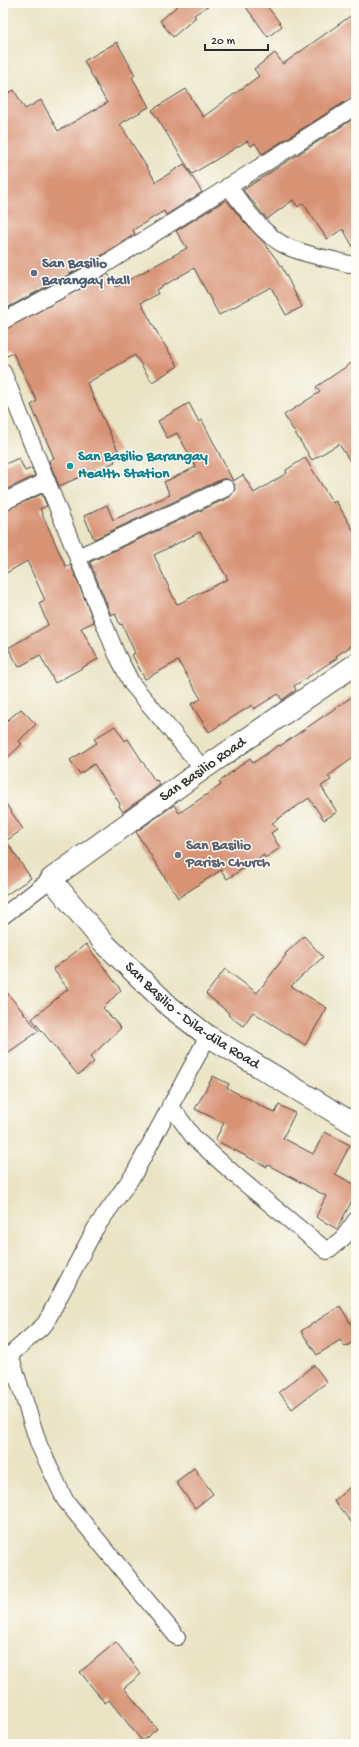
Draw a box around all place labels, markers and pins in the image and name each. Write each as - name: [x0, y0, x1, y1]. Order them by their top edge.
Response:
- place label: San Basilio Barangay Hall: [41, 255, 131, 290]
- marker: San Basilio Barangay Hall: [29, 268, 39, 278]
- place label: San Basilio Barangay Health Station: [78, 448, 208, 483]
- marker: San Basilio Barangay Health Station: [65, 461, 75, 471]
- place label: San Basilio Parish Church: [185, 837, 270, 872]
- marker: San Basilio Parish Church: [173, 850, 183, 860]

